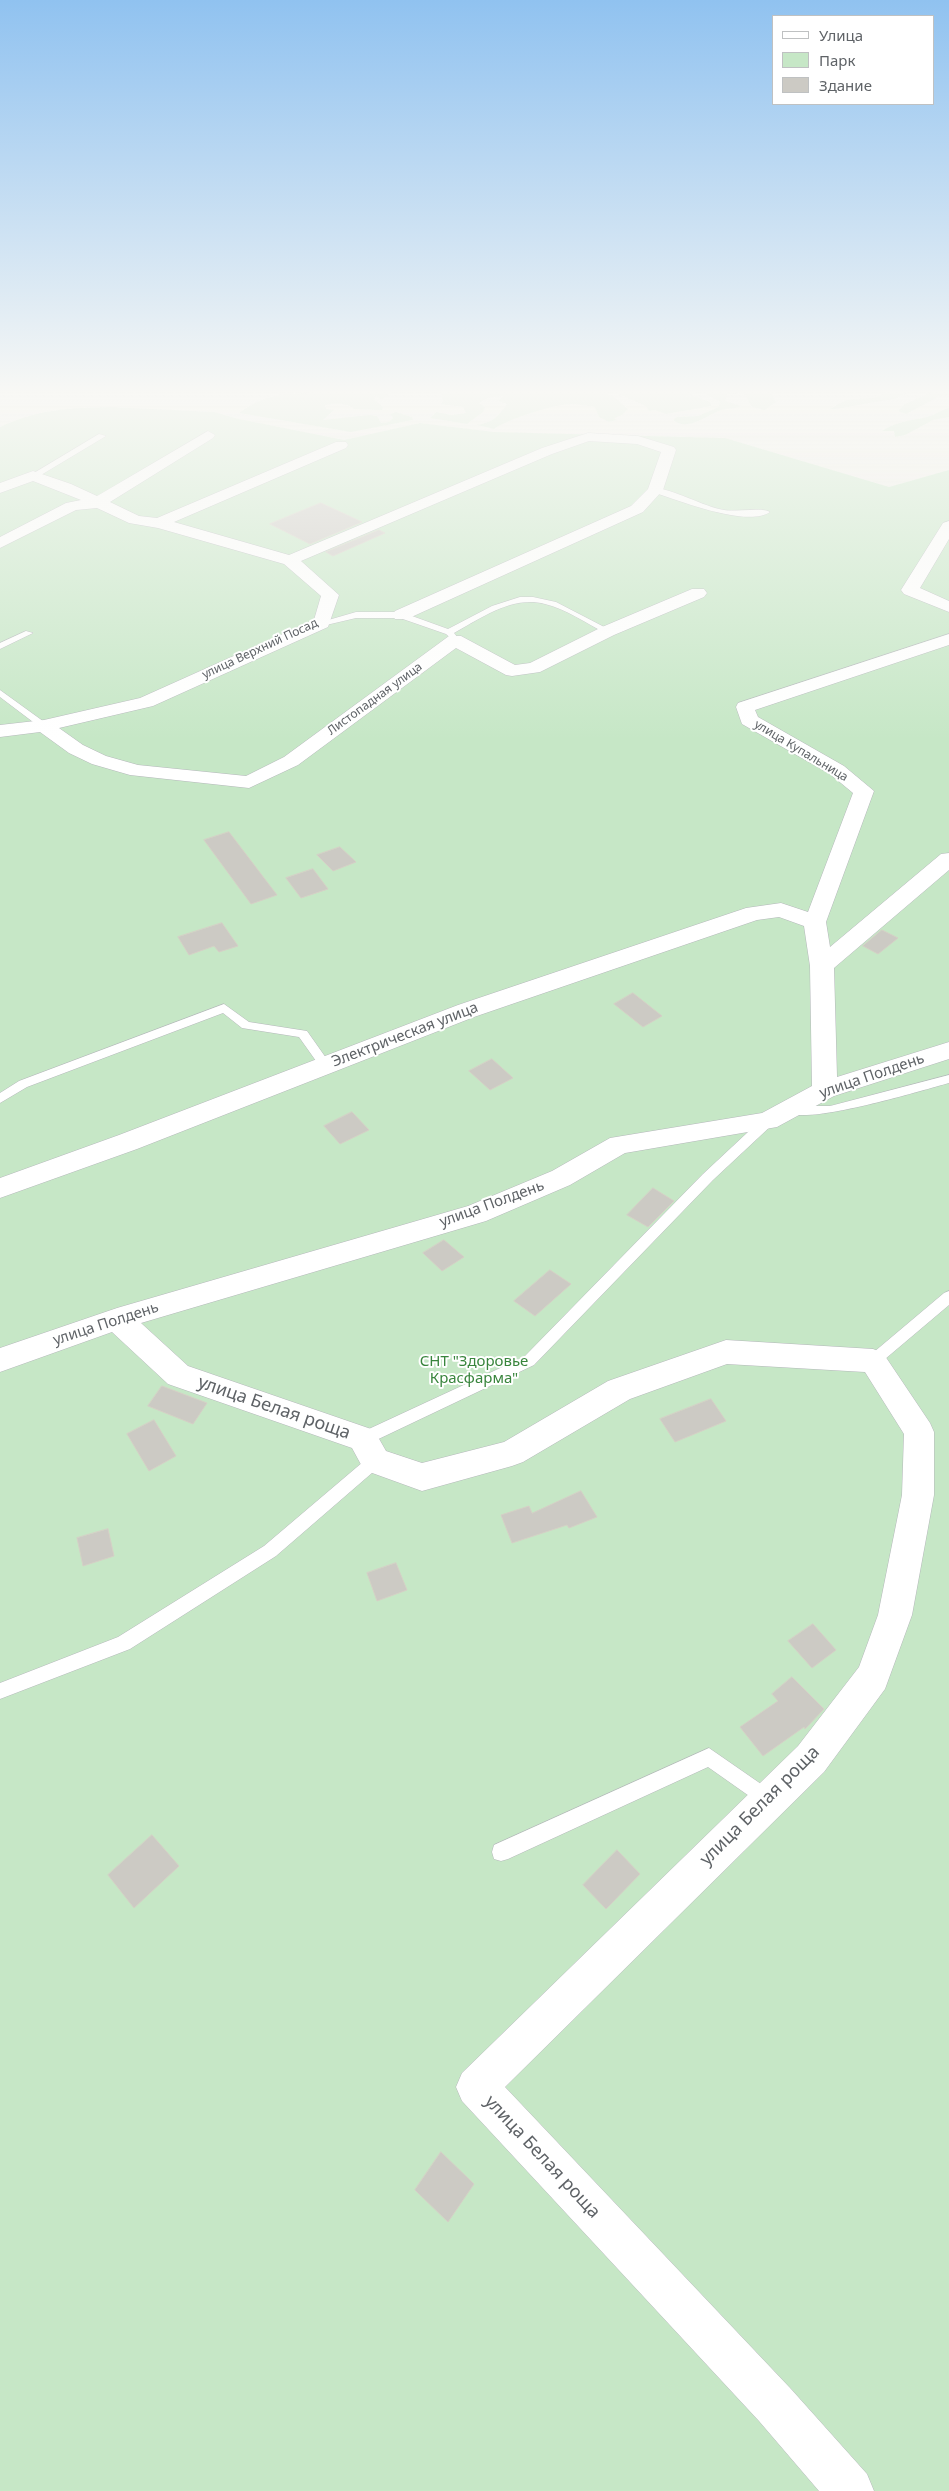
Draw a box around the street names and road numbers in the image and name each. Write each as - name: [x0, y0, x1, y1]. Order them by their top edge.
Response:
- street label: улица Верхний Посад: [200, 616, 320, 682]
- street label: Листопадная улица: [325, 660, 425, 738]
- street label: улица Купальница: [751, 717, 851, 785]
- street label: Электрическая улица: [329, 999, 481, 1071]
- street label: улица Полдень: [817, 1050, 927, 1102]
- street label: улица Полдень: [437, 1177, 547, 1231]
- street label: улица Полдень: [51, 1298, 161, 1350]
- street label: улица Белая роща: [195, 1372, 353, 1444]
- street label: улица Белая роща: [696, 1742, 824, 1870]
- street label: улица Белая роща: [480, 2091, 604, 2223]

